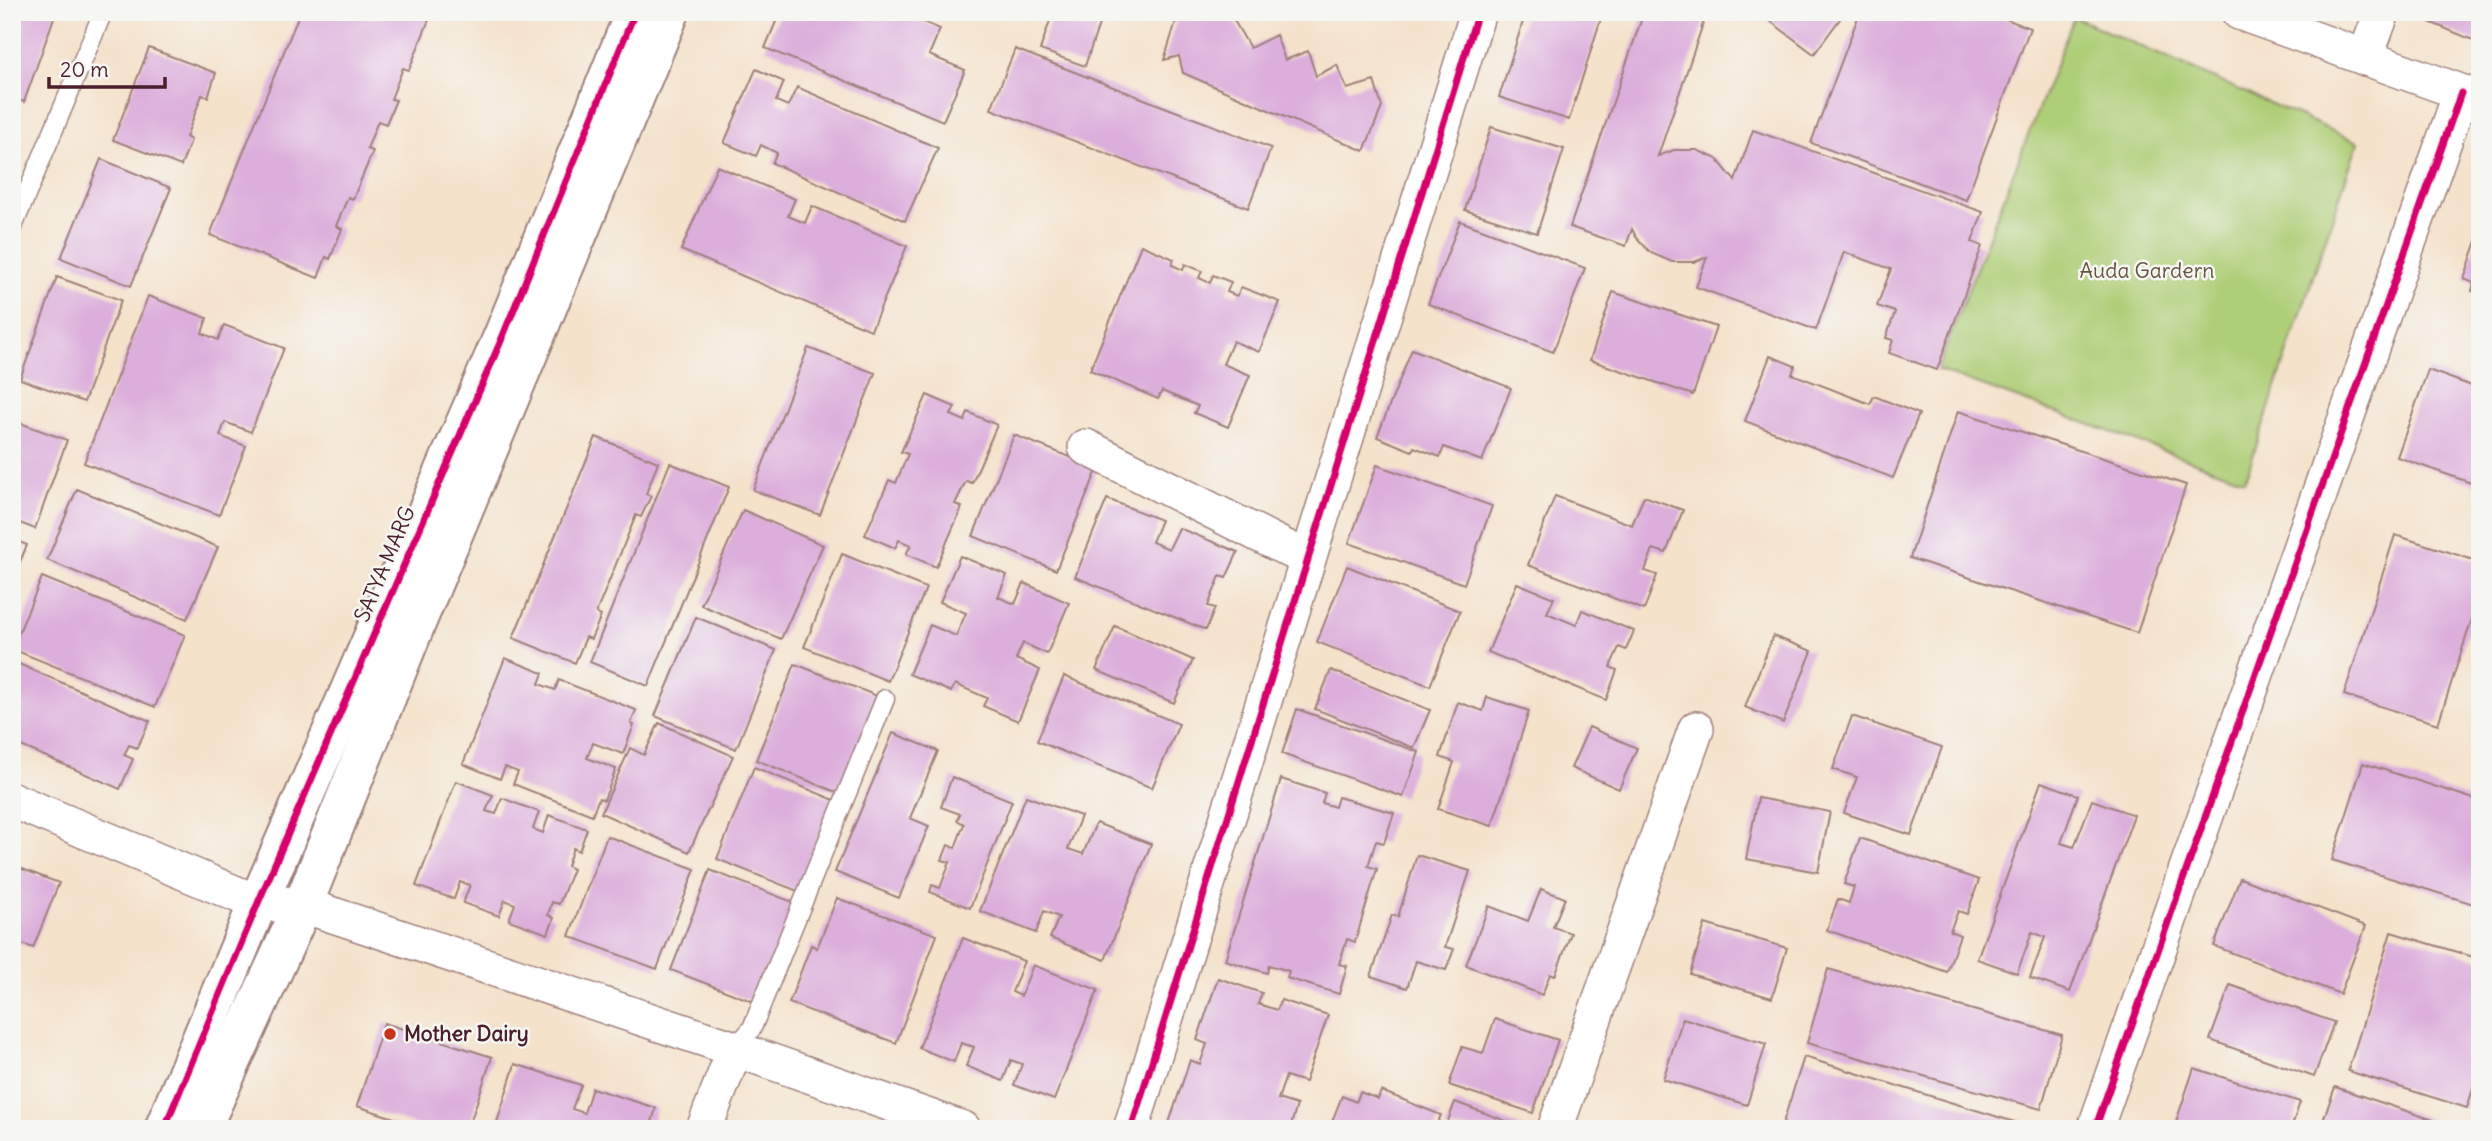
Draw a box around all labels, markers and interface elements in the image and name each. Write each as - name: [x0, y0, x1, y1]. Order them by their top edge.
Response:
- scale bar: [49, 46, 164, 90]
- text: 20 m: [60, 56, 109, 83]
- park label: Auda Gardern: [2080, 257, 2214, 284]
- street label: SATYA MARG: [348, 502, 421, 626]
- place label: Mother Dairy: [404, 1020, 529, 1047]
- marker: Mother Dairy: [382, 1026, 398, 1042]

